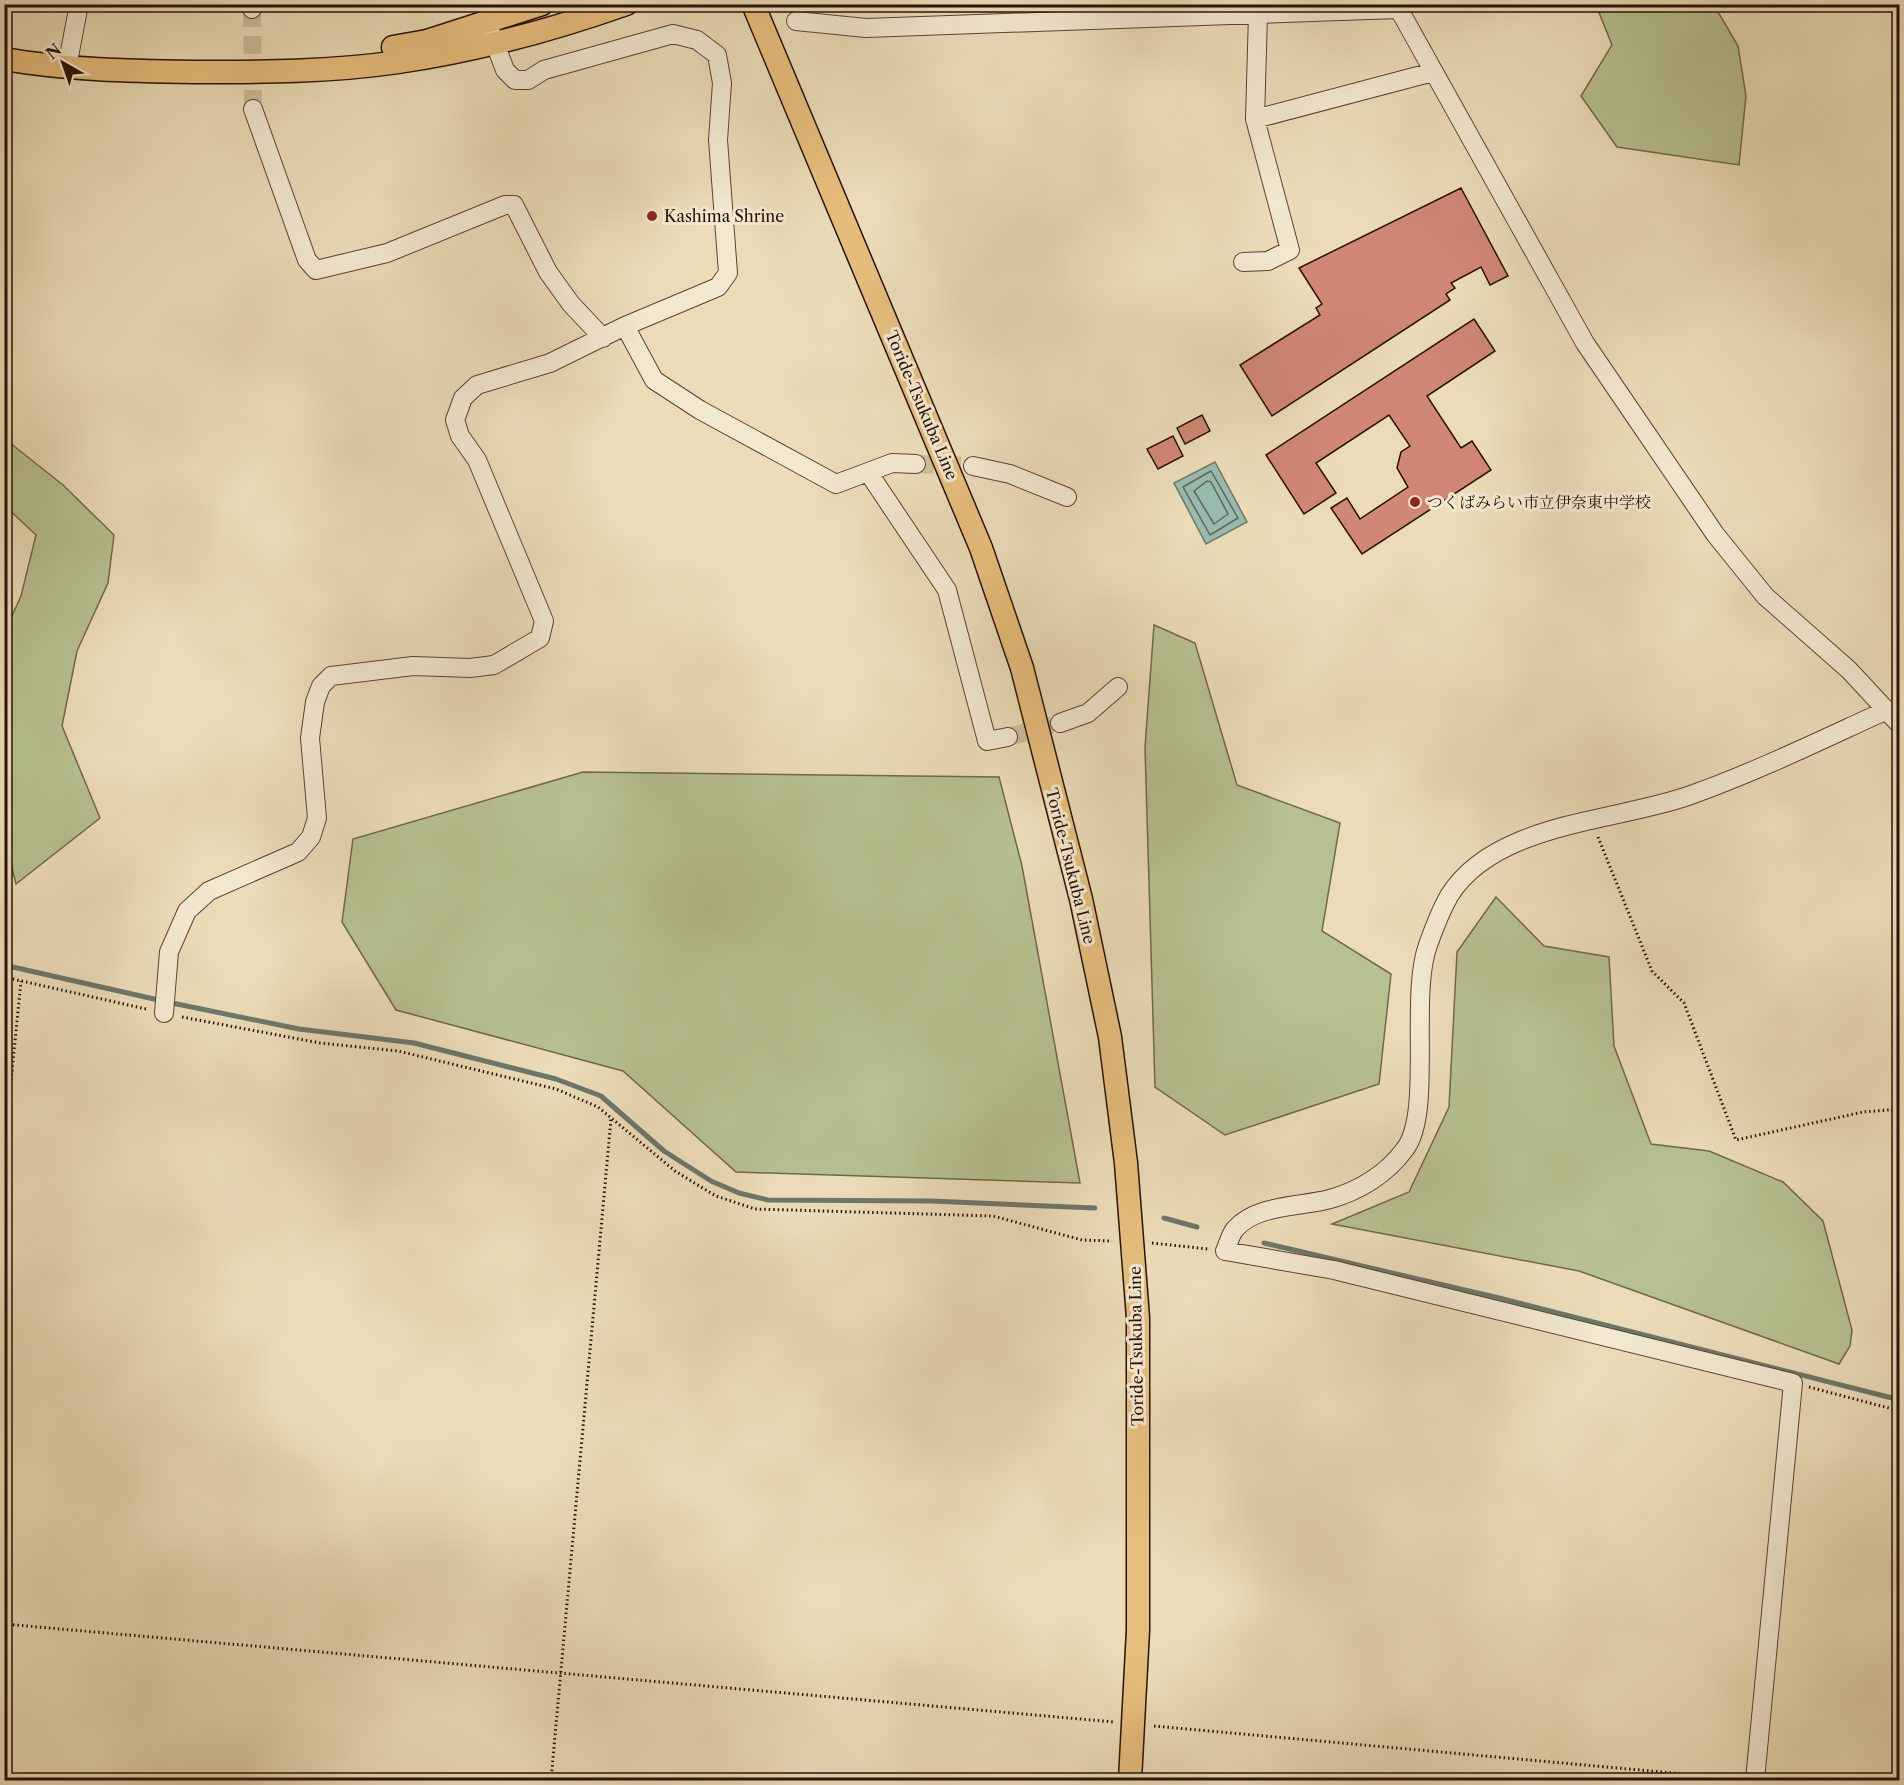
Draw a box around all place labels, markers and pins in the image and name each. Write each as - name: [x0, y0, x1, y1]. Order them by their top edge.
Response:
- place label: Kashima Shrine: [664, 206, 784, 226]
- marker: Kashima Shrine: [645, 209, 659, 223]
- place label: つくばみらい市立伊奈東中学校: [1427, 492, 1651, 512]
- marker: つくばみらい市立伊奈東中学校: [1408, 495, 1422, 509]

